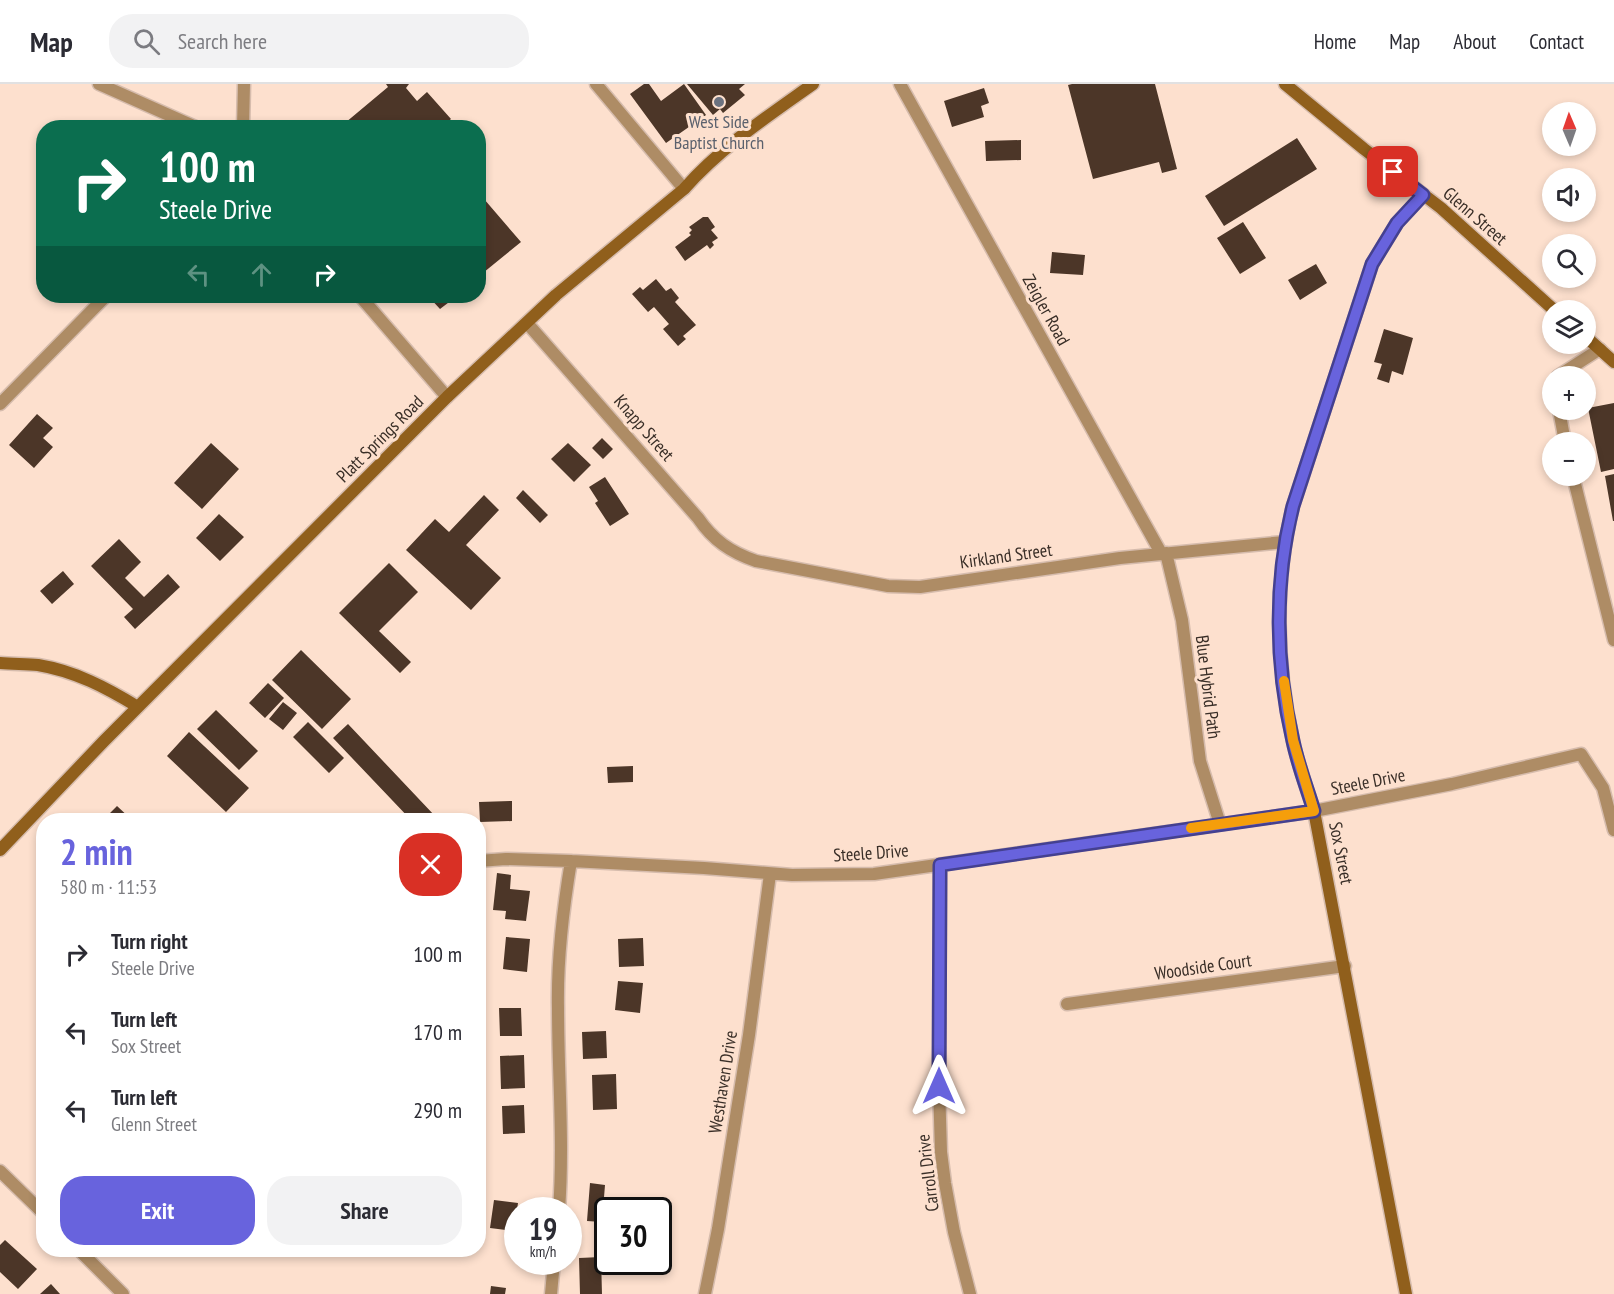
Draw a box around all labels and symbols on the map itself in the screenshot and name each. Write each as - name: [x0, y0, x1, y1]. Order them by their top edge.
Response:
- marker: West Side Baptist Church: [712, 95, 726, 109]
- north arrow: [1542, 102, 1596, 156]
- place label: West Side Baptist Church: [674, 110, 764, 154]
- pin: [1367, 146, 1418, 197]
- street label: Glenn Street: [1439, 182, 1512, 250]
- street label: Zeigler Road: [1018, 270, 1075, 349]
- street label: Platt Springs Road: [331, 390, 428, 487]
- street label: Knapp Street: [609, 390, 679, 466]
- street label: Kirkland Street: [958, 538, 1054, 573]
- street label: Blue Hybrid Path: [1191, 634, 1226, 740]
- street label: Steele Drive: [1329, 763, 1407, 800]
- street label: Sox Street: [1324, 820, 1359, 886]
- street label: Steele Drive: [833, 838, 909, 867]
- street label: Woodside Court: [1153, 948, 1253, 985]
- street label: Westhaven Drive: [703, 1029, 742, 1135]
- position arrow: [907, 1054, 971, 1118]
- street label: Carroll Drive: [911, 1133, 944, 1213]
- speed limit sign: 30: [594, 1197, 672, 1275]

